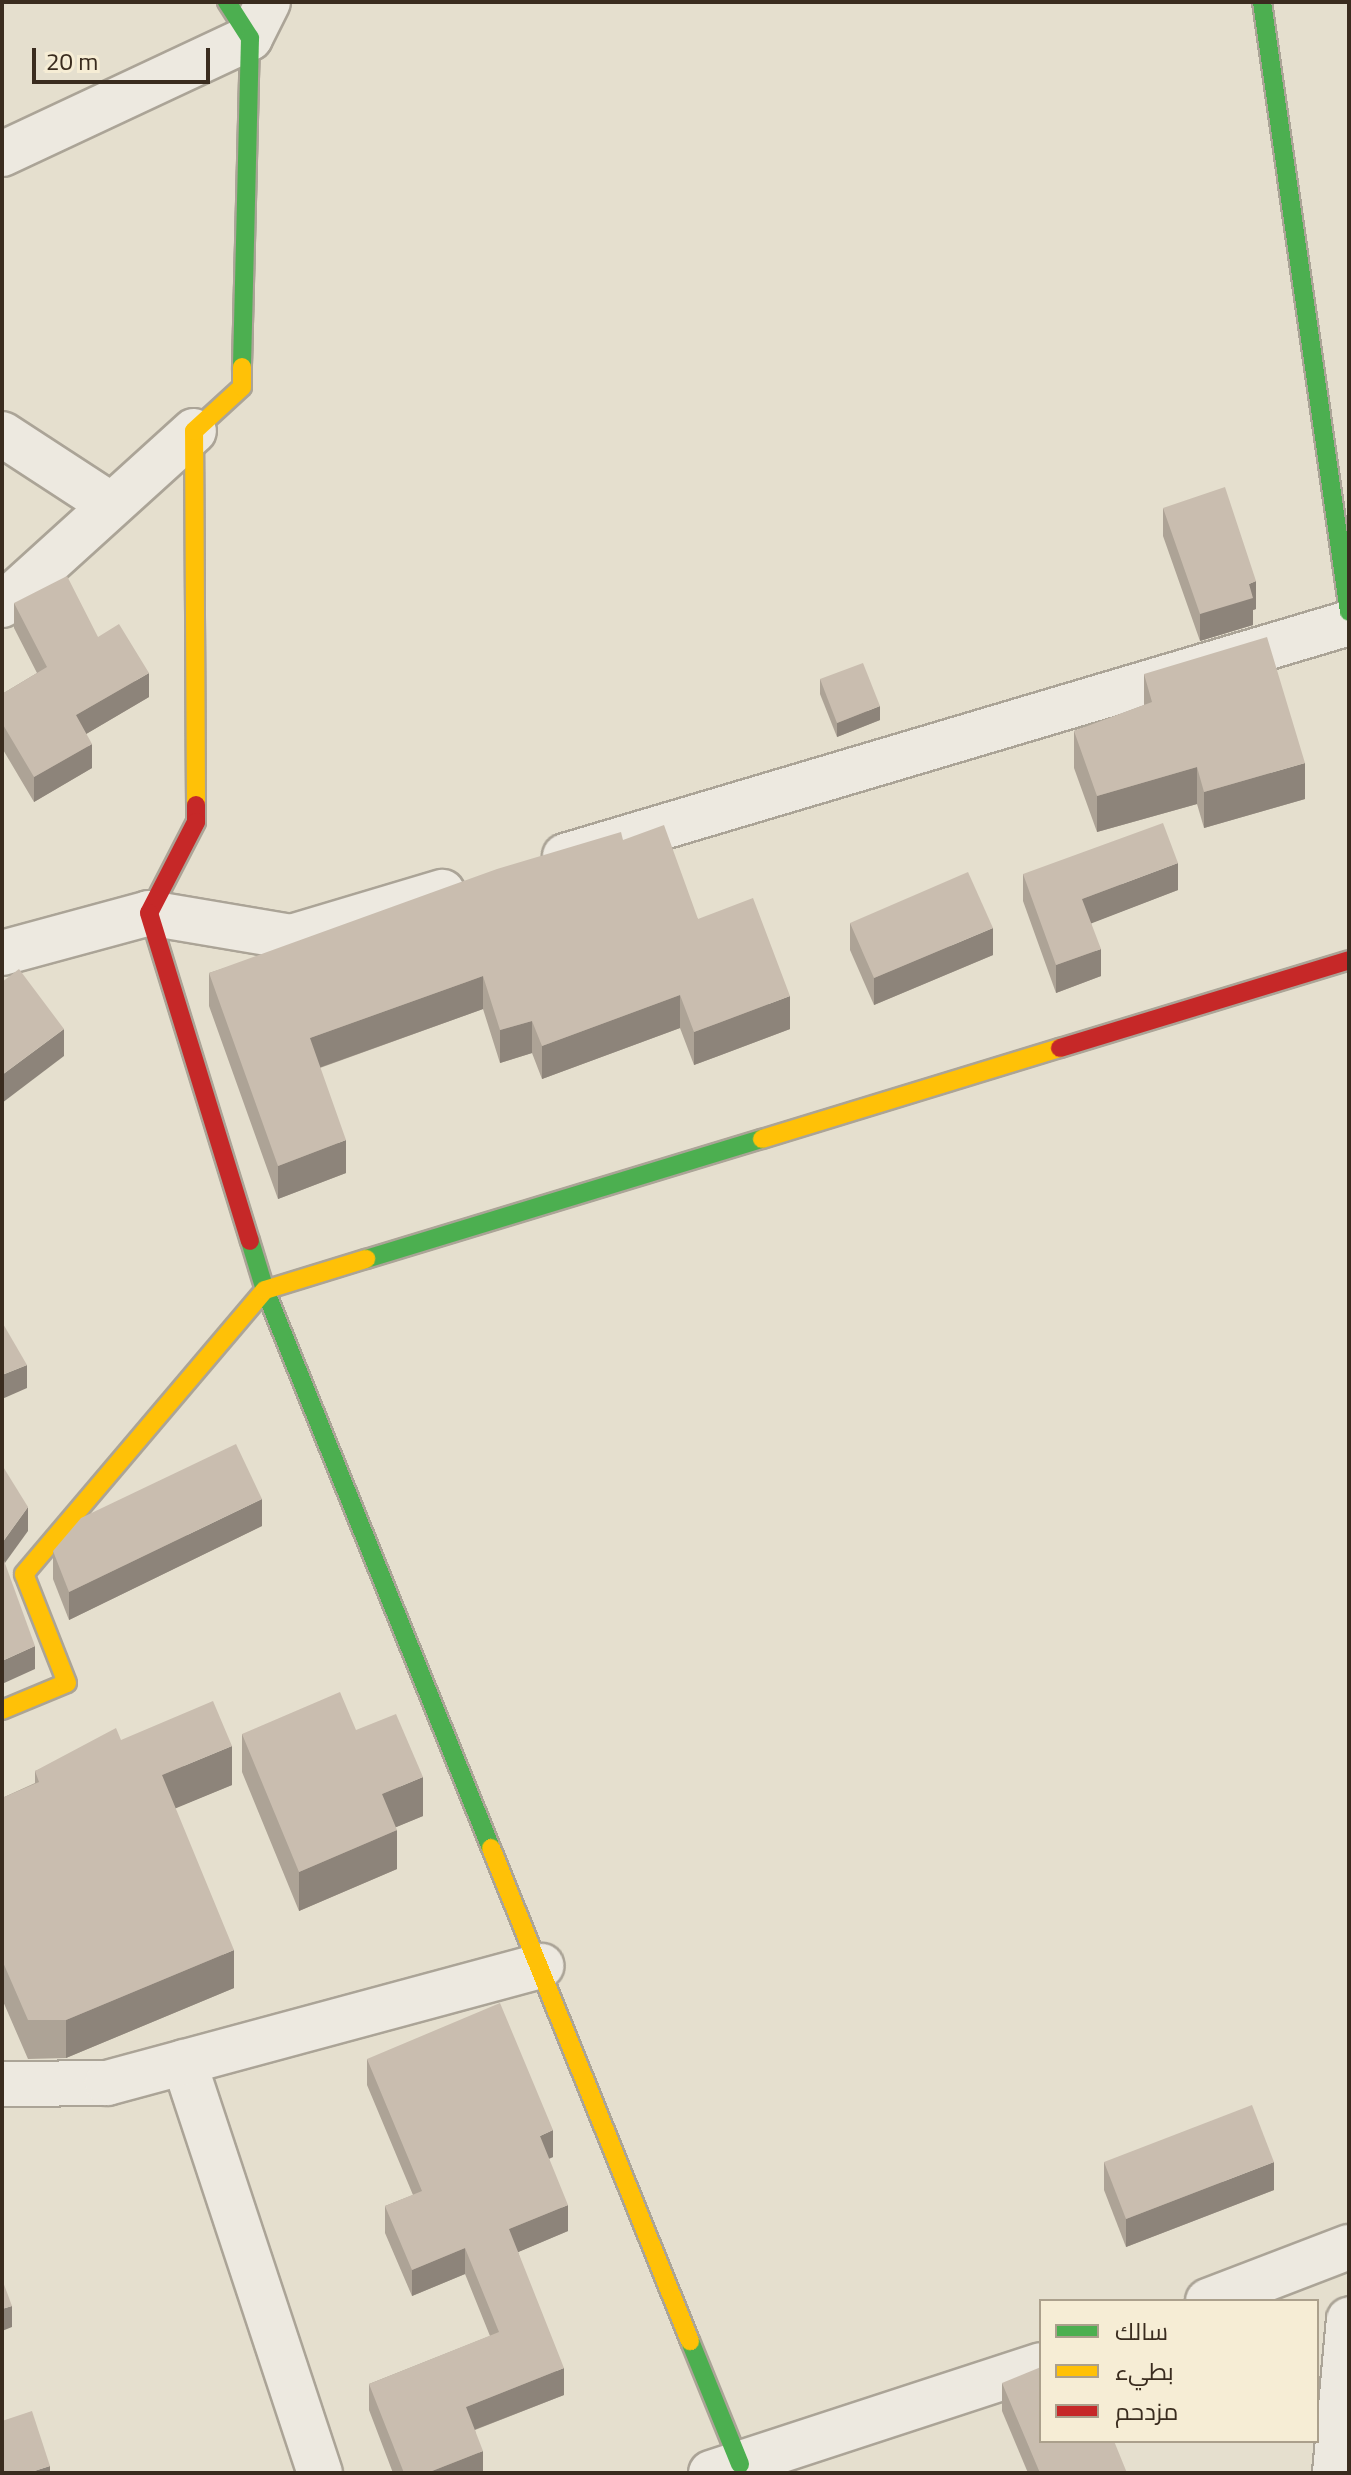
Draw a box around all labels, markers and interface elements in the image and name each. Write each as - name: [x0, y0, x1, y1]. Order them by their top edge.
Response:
- scale bar: [36, 32, 214, 82]
- text: 20 m: [46, 39, 98, 84]
- legend: [1039, 2299, 1319, 2443]
- text: سالك: [1115, 2309, 1168, 2354]
- text: بطيء: [1115, 2349, 1174, 2394]
- text: مزدحم: [1115, 2389, 1178, 2434]

